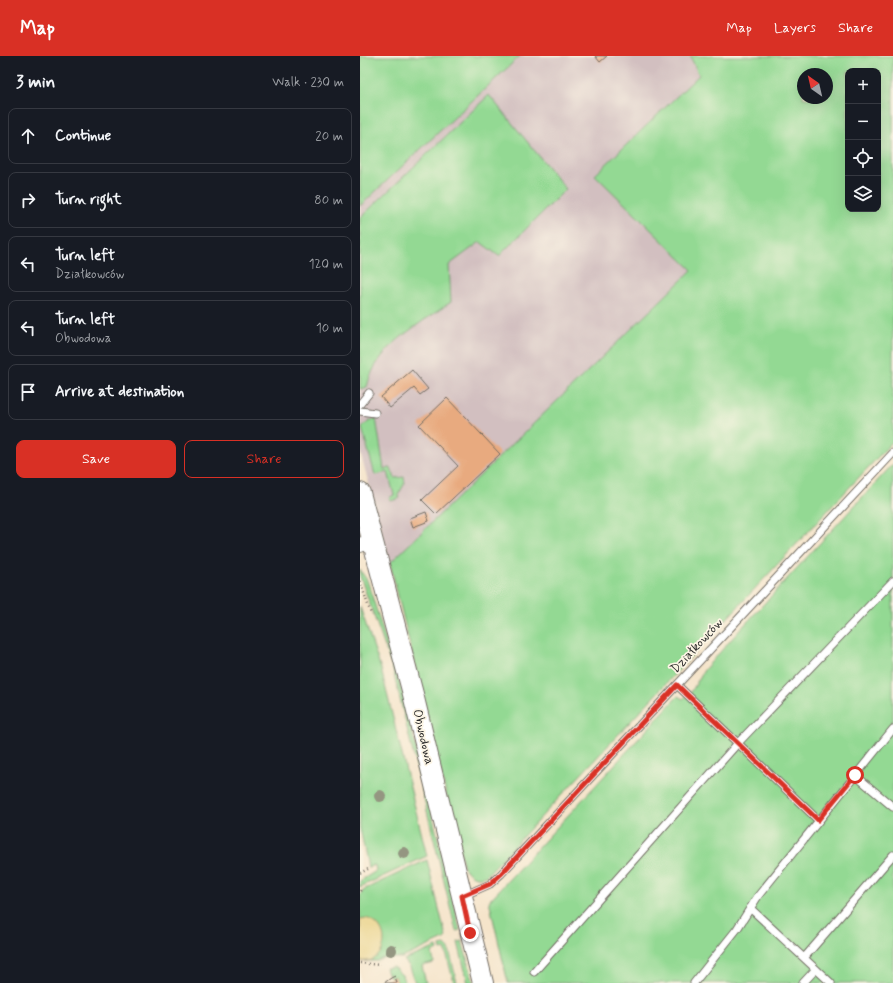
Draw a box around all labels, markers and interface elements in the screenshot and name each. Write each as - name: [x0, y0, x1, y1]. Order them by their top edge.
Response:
- text: Map: [20, 16, 55, 41]
- text: Map: [726, 19, 752, 37]
- text: Layers: [774, 19, 816, 37]
- text: Share: [838, 19, 873, 37]
- north arrow: [797, 68, 833, 104]
- map controls: [845, 68, 881, 212]
- button: +: [845, 68, 881, 104]
- text: 3 min: [16, 71, 55, 93]
- text: Walk · 230 m: [272, 74, 344, 91]
- button: −: [845, 104, 881, 140]
- icon: ahead: [17, 125, 39, 147]
- text: Continue: [55, 126, 111, 146]
- text: 20 m: [315, 128, 343, 145]
- button: locate: [845, 140, 881, 176]
- button: layers: [845, 176, 881, 212]
- icon: right: [17, 189, 39, 211]
- text: Turn right: [55, 190, 122, 210]
- text: 80 m: [314, 192, 343, 209]
- text: Turn left: [55, 246, 115, 266]
- icon: left: [17, 253, 39, 275]
- text: 120 m: [309, 256, 343, 273]
- text: Działkowców: [55, 266, 125, 283]
- text: Turn left: [55, 310, 115, 330]
- icon: left: [17, 317, 39, 339]
- text: 10 m: [316, 320, 343, 337]
- text: Obwodowa: [55, 330, 111, 347]
- icon: arrive: [17, 381, 39, 403]
- text: Arrive at destination: [55, 382, 184, 402]
- button: Save: [16, 440, 176, 478]
- button: Share: [184, 440, 344, 478]
- street label: Działkowców: [667, 615, 727, 677]
- street label: Obwodowa: [408, 708, 438, 767]
- route start: [846, 766, 864, 784]
- route end: [461, 924, 479, 942]

